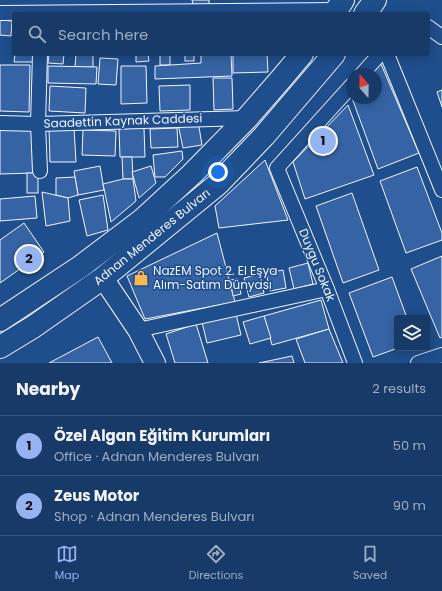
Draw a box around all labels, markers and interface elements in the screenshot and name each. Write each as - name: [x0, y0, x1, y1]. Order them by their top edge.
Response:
- search box: [12, 12, 430, 56]
- icon: search: [26, 23, 48, 45]
- text: Search here: [58, 24, 148, 45]
- north arrow: [346, 68, 382, 104]
- street label: Saadettin Kaynak Caddesi: [43, 109, 203, 132]
- pin: 1: [310, 126, 336, 156]
- your location: [208, 162, 228, 182]
- street label: Adnan Menderes Bulvarı: [90, 184, 214, 289]
- street label: Duygu Sokak: [295, 226, 340, 305]
- pin: 2: [16, 244, 42, 274]
- place label: NazEM Spot 2. El Eşya Alım-Satım Dünyası: [153, 262, 277, 293]
- shop icon: NazEM Spot 2. El Eşya Alım-Satım Dünyası: [132, 269, 150, 287]
- map controls: [394, 315, 430, 351]
- button: layers: [394, 315, 430, 351]
- text: Nearby: [16, 377, 80, 401]
- text: 2 results: [372, 379, 426, 398]
- text: Özel Algan Eğitim Kurumları: [54, 425, 270, 446]
- text: 1: [27, 436, 31, 455]
- text: 50 m: [393, 436, 426, 455]
- text: Office · Adnan Menderes Bulvarı: [54, 447, 259, 466]
- text: Zeus Motor: [54, 485, 139, 506]
- text: 2: [25, 496, 33, 515]
- text: 90 m: [393, 496, 426, 515]
- text: Shop · Adnan Menderes Bulvarı: [54, 507, 254, 526]
- tab: Map: [55, 543, 79, 584]
- tab: Directions: [189, 543, 243, 584]
- tab: Saved: [353, 543, 387, 584]

